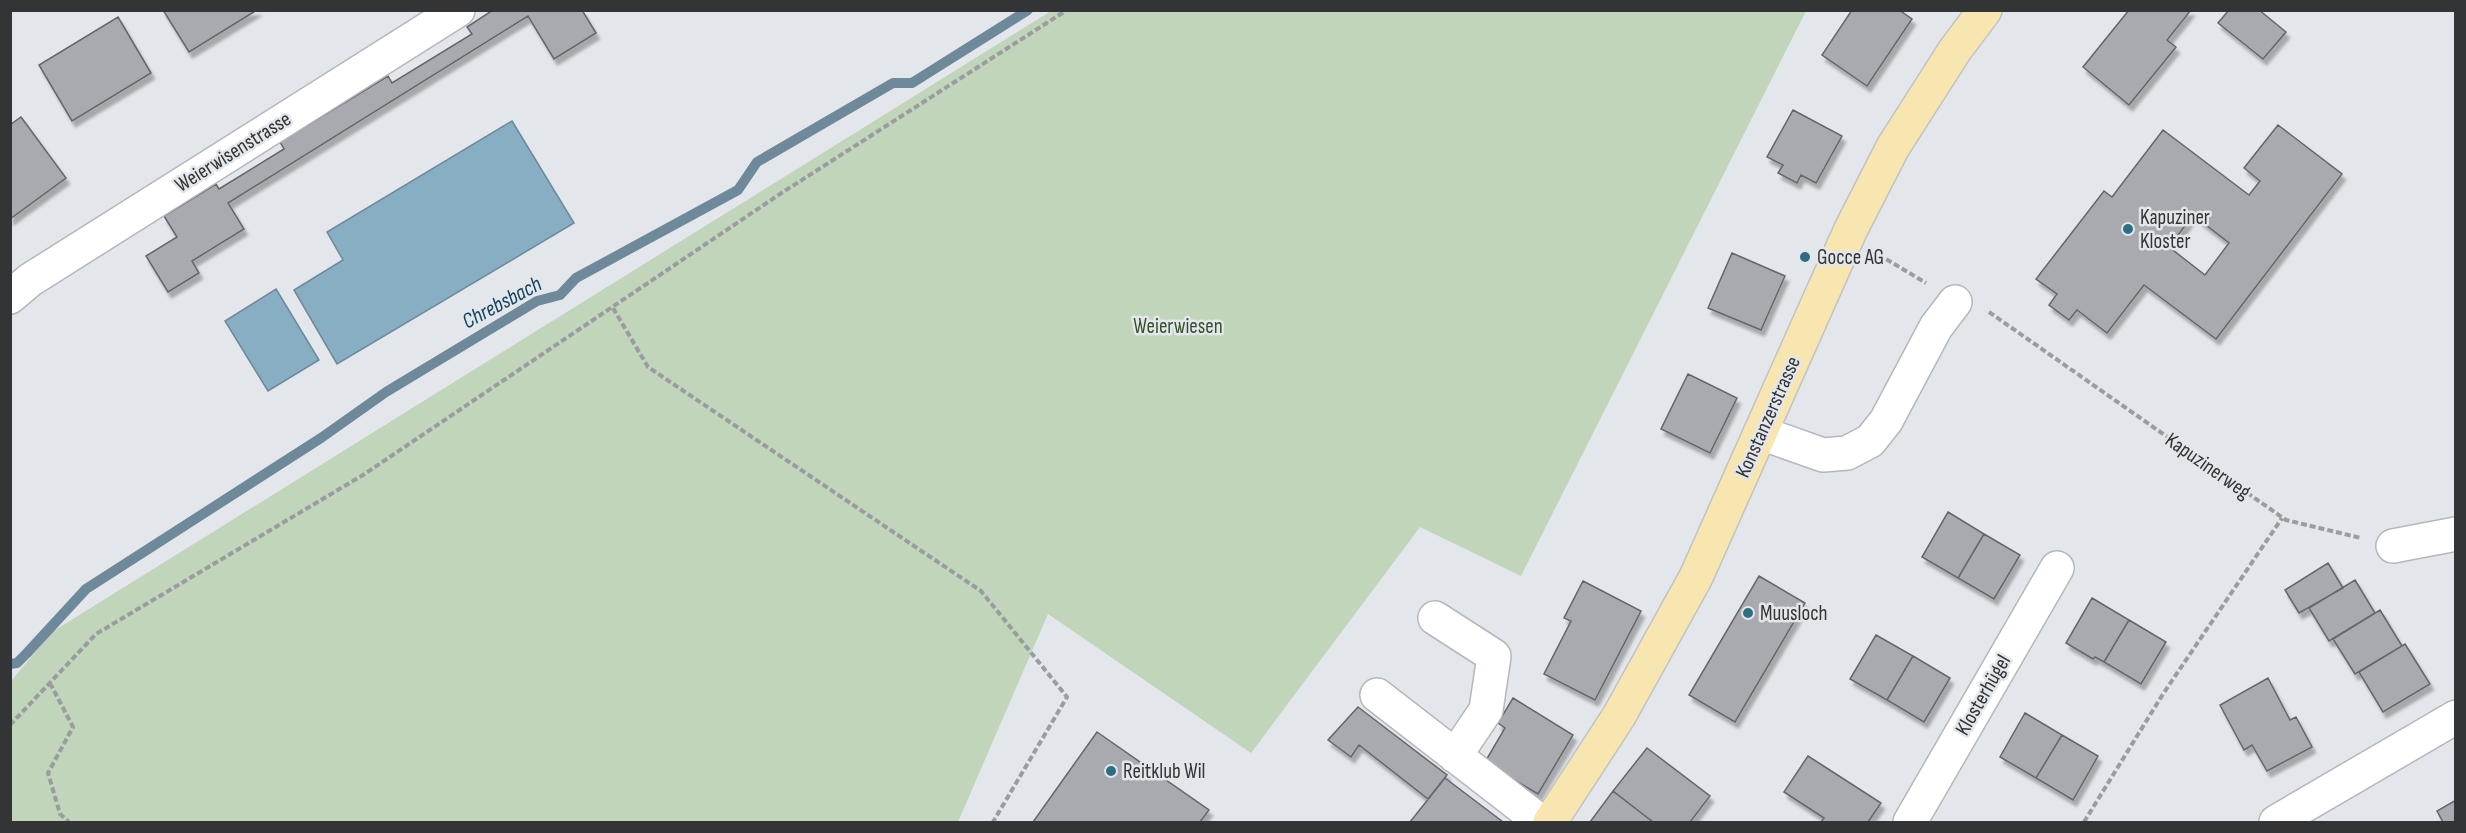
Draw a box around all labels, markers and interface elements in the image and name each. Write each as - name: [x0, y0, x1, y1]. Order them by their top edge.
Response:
- street label: Weierwisenstrasse: [170, 106, 296, 198]
- place label: Kapuziner Kloster: [2140, 205, 2210, 254]
- marker: Kapuziner Kloster: [2121, 222, 2135, 236]
- place label: Gocce AG: [1817, 245, 1884, 270]
- marker: Gocce AG: [1798, 250, 1812, 264]
- water label: Chrebsbach: [458, 271, 546, 335]
- park label: Weierwiesen: [1133, 314, 1223, 339]
- street label: Konstanzerstrasse: [1730, 352, 1806, 482]
- street label: Kapuzinerweg: [2160, 427, 2256, 505]
- place label: Muusloch: [1760, 601, 1828, 626]
- marker: Muusloch: [1741, 606, 1755, 620]
- street label: Klosterhügel: [1950, 650, 2016, 740]
- place label: Reitklub Wil: [1123, 759, 1205, 784]
- marker: Reitklub Wil: [1104, 764, 1118, 778]

